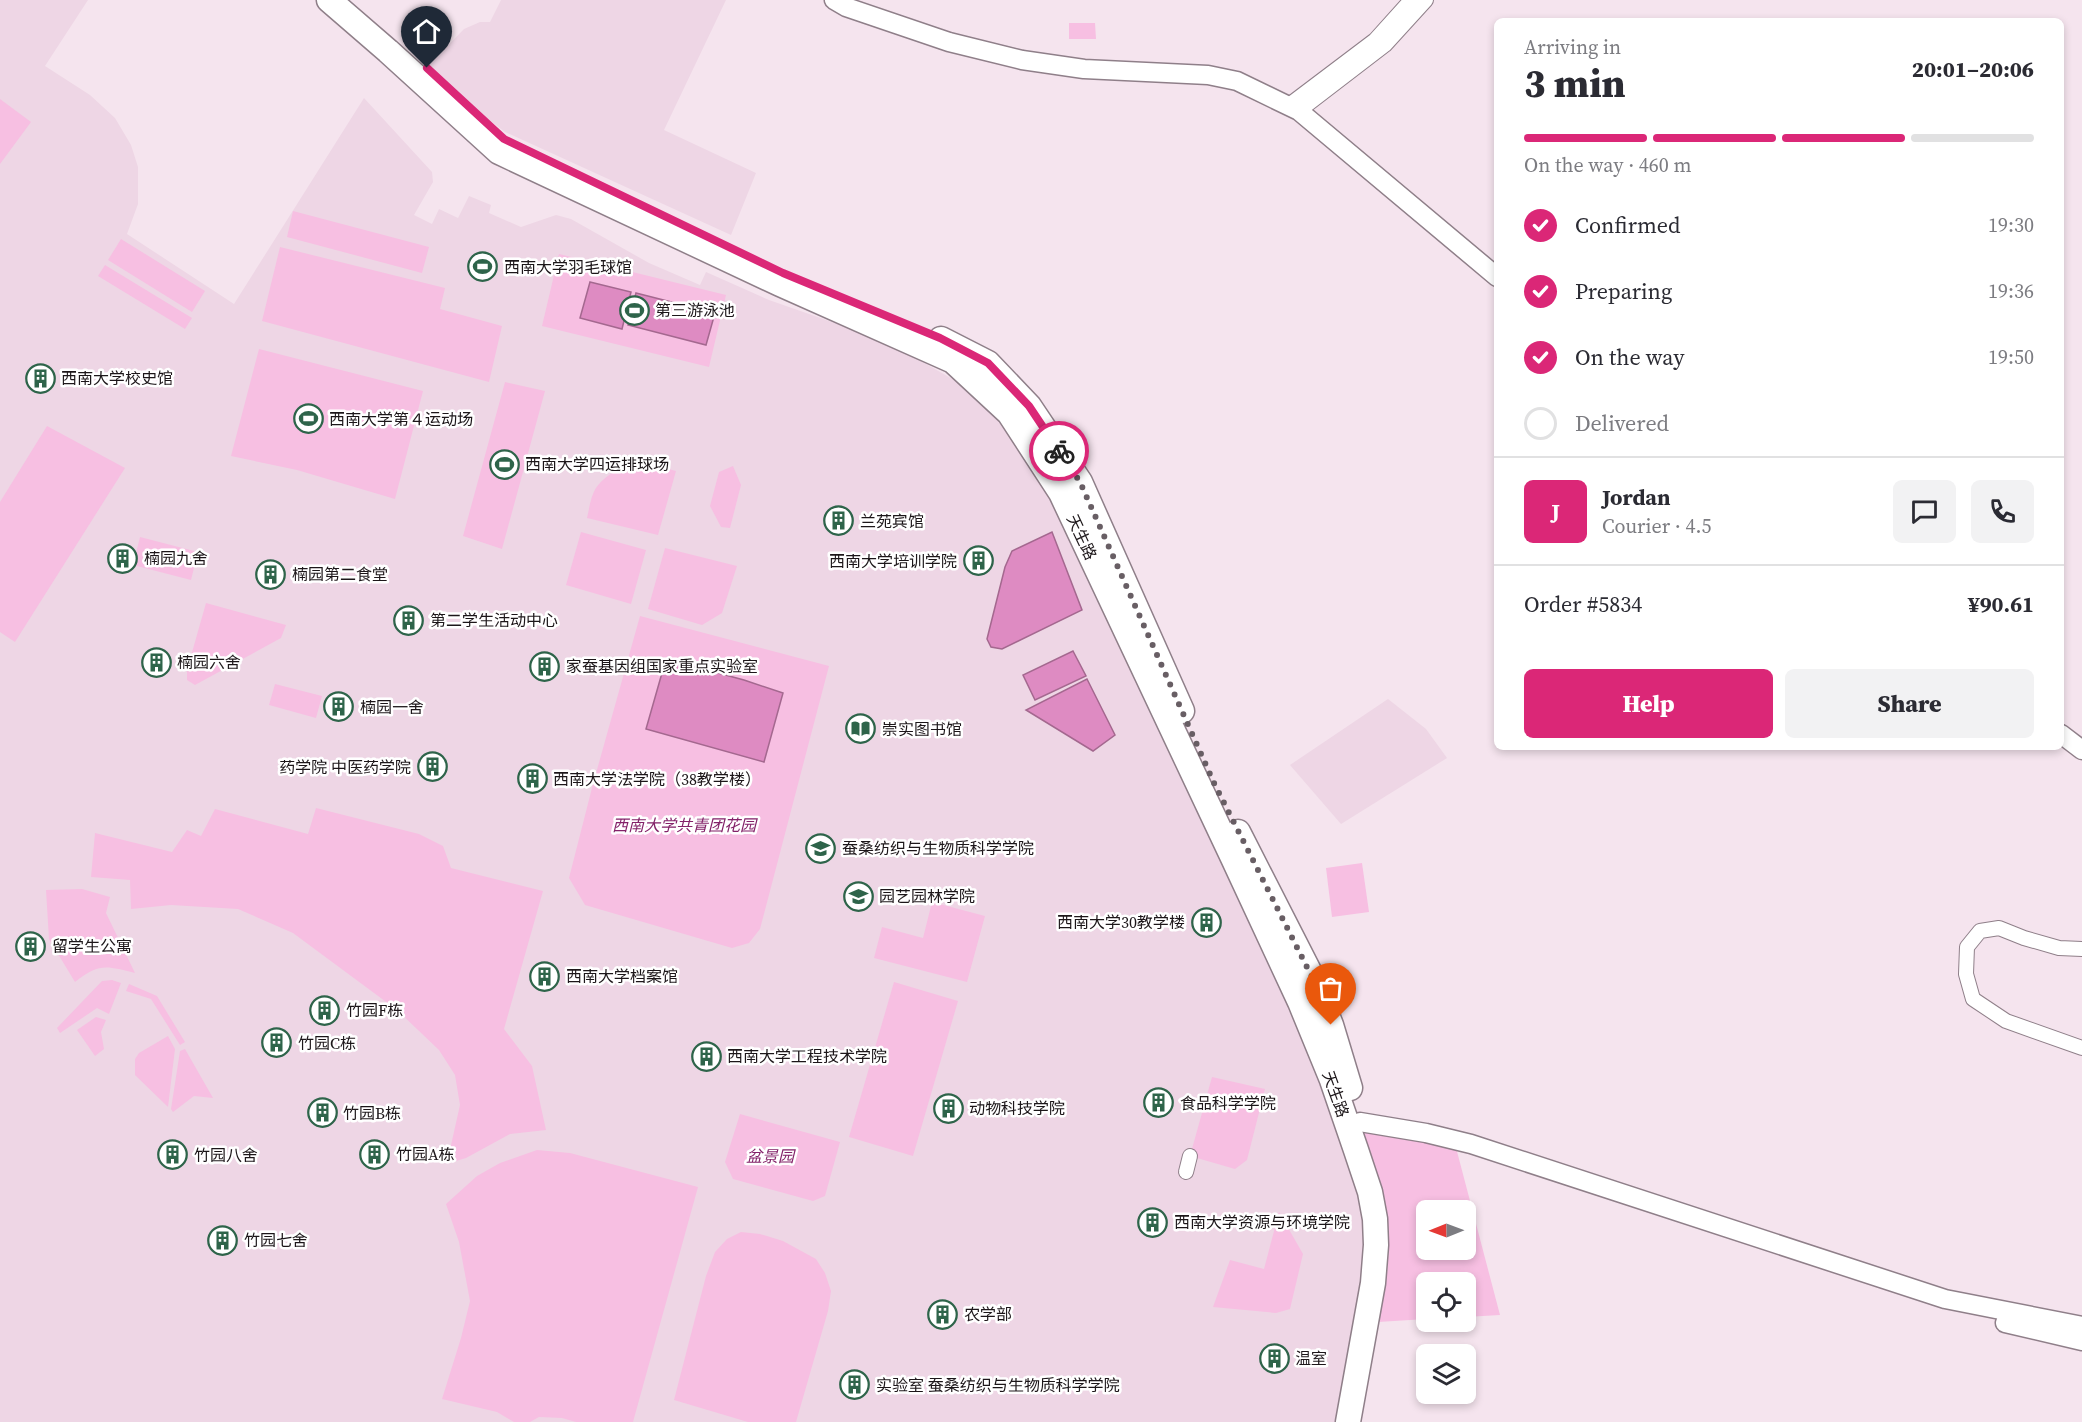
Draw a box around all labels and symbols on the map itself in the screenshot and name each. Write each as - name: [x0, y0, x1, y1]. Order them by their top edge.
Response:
- pin: [401, 6, 452, 68]
- sports icon: 西南大学羽毛球馆: [467, 251, 499, 283]
- place label: 西南大学羽毛球馆: [504, 256, 632, 278]
- sports icon: 第三游泳池: [618, 294, 650, 326]
- place label: 第三游泳池: [655, 299, 735, 321]
- building icon: 西南大学校史馆: [24, 362, 56, 394]
- place label: 西南大学校史馆: [61, 367, 173, 389]
- sports icon: 西南大学第４运动场: [292, 403, 324, 435]
- place label: 西南大学第４运动场: [329, 408, 473, 430]
- courier: [1029, 421, 1089, 481]
- sports icon: 西南大学四运排球场: [488, 448, 520, 480]
- place label: 西南大学四运排球场: [525, 453, 669, 475]
- building icon: 兰苑宾馆: [823, 505, 855, 537]
- place label: 兰苑宾馆: [860, 510, 924, 532]
- street label: 天生路: [1062, 511, 1102, 563]
- building icon: 楠园九舍: [107, 542, 139, 574]
- building icon: 西南大学培训学院: [962, 545, 994, 577]
- place label: 楠园九舍: [144, 547, 208, 569]
- place label: 西南大学培训学院: [829, 550, 957, 572]
- building icon: 楠园第二食堂: [255, 558, 287, 590]
- place label: 楠园第二食堂: [292, 563, 388, 585]
- building icon: 第二学生活动中心: [393, 604, 425, 636]
- place label: 第二学生活动中心: [430, 609, 558, 631]
- building icon: 楠园六舍: [140, 646, 172, 678]
- building icon: 家蚕基因组国家重点实验室: [529, 650, 561, 682]
- place label: 楠园六舍: [177, 651, 241, 673]
- place label: 家蚕基因组国家重点实验室: [566, 655, 758, 677]
- building icon: 楠园一舍: [323, 691, 355, 723]
- place label: 楠园一舍: [360, 696, 424, 718]
- library icon: 崇实图书馆: [845, 713, 877, 745]
- place label: 崇实图书馆: [882, 718, 962, 740]
- building icon: 药学院 中医药学院: [416, 751, 448, 783]
- place label: 药学院 中医药学院: [279, 756, 411, 778]
- building icon: 西南大学法学院（38教学楼）: [516, 763, 548, 795]
- place label: 西南大学法学院（38教学楼）: [553, 768, 761, 790]
- park label: 西南大学共青团花园: [612, 814, 758, 836]
- school or university icon: 蚕桑纺织与生物质科学学院: [805, 832, 837, 864]
- place label: 蚕桑纺织与生物质科学学院: [842, 837, 1034, 859]
- school or university icon: 园艺园林学院: [842, 880, 874, 912]
- place label: 园艺园林学院: [879, 885, 975, 907]
- building icon: 西南大学30教学楼: [1190, 906, 1222, 938]
- place label: 西南大学30教学楼: [1057, 911, 1185, 933]
- building icon: 留学生公寓: [15, 930, 47, 962]
- place label: 留学生公寓: [52, 935, 132, 957]
- building icon: 西南大学档案馆: [529, 960, 561, 992]
- pin: [1305, 963, 1356, 1025]
- place label: 西南大学档案馆: [566, 965, 678, 987]
- building icon: 竹园F栋: [309, 994, 341, 1026]
- place label: 竹园F栋: [346, 999, 403, 1021]
- building icon: 竹园C栋: [261, 1027, 293, 1059]
- place label: 竹园C栋: [298, 1032, 356, 1054]
- building icon: 西南大学工程技术学院: [690, 1040, 722, 1072]
- place label: 西南大学工程技术学院: [727, 1045, 887, 1067]
- street label: 天生路: [1317, 1068, 1355, 1120]
- building icon: 食品科学学院: [1143, 1087, 1175, 1119]
- building icon: 动物科技学院: [932, 1092, 964, 1124]
- place label: 食品科学学院: [1180, 1092, 1276, 1114]
- building icon: 竹园B栋: [306, 1097, 338, 1129]
- place label: 动物科技学院: [969, 1097, 1065, 1119]
- place label: 竹园B栋: [343, 1102, 401, 1124]
- building icon: 竹园A栋: [359, 1138, 391, 1170]
- building icon: 竹园八舍: [157, 1139, 189, 1171]
- place label: 竹园A栋: [396, 1143, 455, 1165]
- place label: 竹园八舍: [194, 1144, 258, 1166]
- park label: 盆景园: [746, 1145, 796, 1167]
- north arrow: [1416, 1200, 1476, 1260]
- building icon: 西南大学资源与环境学院: [1137, 1206, 1169, 1238]
- place label: 西南大学资源与环境学院: [1174, 1211, 1350, 1233]
- building icon: 竹园七舍: [207, 1224, 239, 1256]
- place label: 竹园七舍: [244, 1229, 308, 1251]
- building icon: 农学部: [927, 1298, 959, 1330]
- place label: 农学部: [964, 1303, 1012, 1325]
- building icon: 温室: [1258, 1342, 1290, 1374]
- place label: 温室: [1295, 1347, 1327, 1369]
- building icon: 实验室 蚕桑纺织与生物质科学学院: [839, 1369, 871, 1401]
- place label: 实验室 蚕桑纺织与生物质科学学院: [876, 1374, 1120, 1396]

